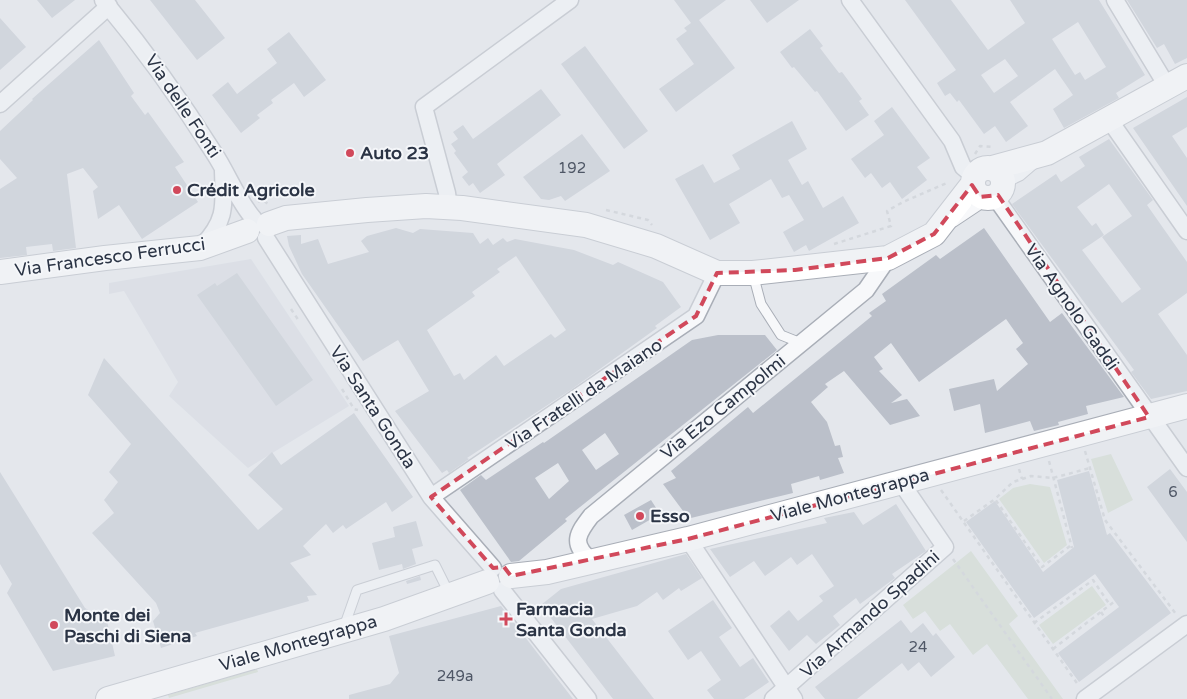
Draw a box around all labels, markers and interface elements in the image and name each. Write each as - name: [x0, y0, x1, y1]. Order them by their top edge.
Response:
- street label: Via delle Fonti: [140, 50, 226, 162]
- place label: Auto 23: [360, 142, 429, 164]
- marker: Auto 23: [344, 147, 356, 159]
- house number: 192: [558, 159, 586, 177]
- place label: Crédit Agricole: [187, 179, 315, 201]
- marker: Crédit Agricole: [171, 184, 183, 196]
- street label: Via Francesco Ferrucci: [13, 233, 207, 281]
- street label: Via Agnolo Gaddi: [1020, 240, 1124, 374]
- street label: Via Fratelli da Maiano: [502, 333, 666, 455]
- street label: Via Santa Gonda: [325, 341, 421, 473]
- street label: Via Ezo Campolmi: [656, 350, 790, 464]
- street label: Viale Montegrappa: [768, 463, 932, 527]
- house number: 6: [1168, 483, 1178, 501]
- place label: Esso: [650, 505, 690, 527]
- marker: Esso: [634, 510, 646, 522]
- street label: Via Armando Spadini: [796, 546, 944, 682]
- place label: Farmacia Santa Gonda: [516, 598, 627, 641]
- place label: Monte dei Paschi di Siena: [64, 604, 191, 647]
- street label: Viale Montegrappa: [217, 610, 379, 676]
- marker: Farmacia Santa Gonda: [500, 613, 512, 625]
- marker: Monte dei Paschi di Siena: [48, 619, 60, 631]
- house number: 24: [909, 638, 927, 656]
- house number: 249a: [437, 667, 473, 685]

